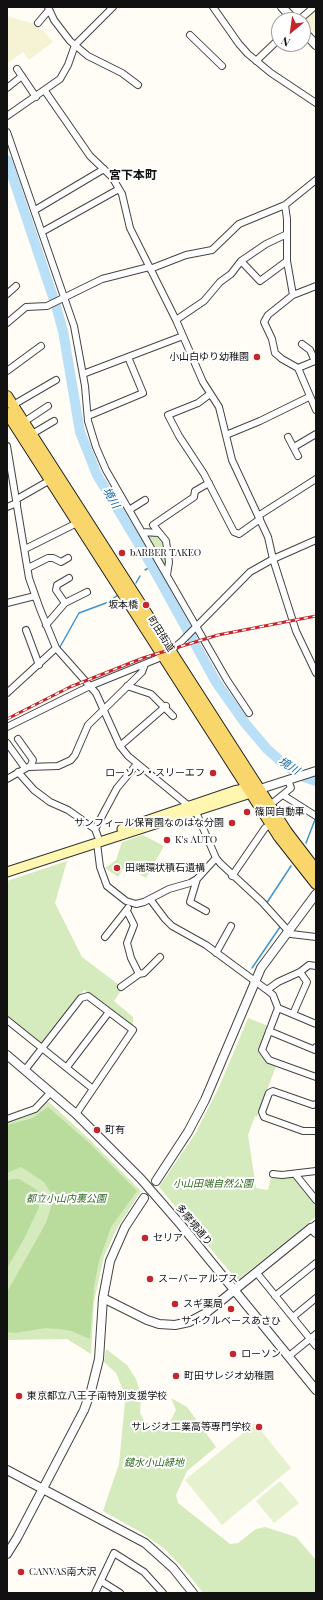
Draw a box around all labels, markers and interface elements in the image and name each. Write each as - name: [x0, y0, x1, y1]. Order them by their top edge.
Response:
- north arrow: [271, 12, 311, 52]
- text: N: [278, 34, 293, 51]
- district label: 宮下本町: [109, 168, 157, 182]
- place label: 小山白ゆり幼稚園: [169, 351, 249, 363]
- marker: 小山白ゆり幼稚園: [252, 352, 262, 362]
- water label: 境川: [100, 485, 122, 511]
- place label: bARBER TAKEO: [130, 547, 201, 559]
- marker: bARBER TAKEO: [117, 548, 127, 558]
- place label: 坂本橋: [108, 599, 138, 611]
- marker: 坂本橋: [141, 600, 151, 610]
- street label: 町田街道: [145, 614, 177, 654]
- water label: 境川: [276, 755, 302, 777]
- place label: ローソン・スリーエフ: [105, 767, 205, 779]
- marker: ローソン・スリーエフ: [208, 768, 218, 778]
- place label: 篠岡自動車: [255, 806, 305, 818]
- marker: 篠岡自動車: [242, 807, 252, 817]
- place label: サンフィール保育園なのはな分園: [74, 817, 224, 829]
- marker: サンフィール保育園なのはな分園: [227, 818, 237, 828]
- place label: K's AUTO: [175, 834, 217, 846]
- marker: K's AUTO: [162, 835, 172, 845]
- place label: 田端環状積石遺構: [125, 862, 205, 874]
- marker: 田端環状積石遺構: [112, 863, 122, 873]
- place label: 町有: [105, 1124, 125, 1136]
- marker: 町有: [92, 1125, 102, 1135]
- park label: 小山田端自然公園: [173, 1178, 253, 1190]
- park label: 都立小山内裏公園: [26, 1193, 106, 1205]
- street label: 多摩境通り: [173, 1202, 215, 1248]
- place label: セリア: [153, 1232, 183, 1244]
- marker: セリア: [140, 1233, 150, 1243]
- place label: スーパーアルプス: [158, 1273, 238, 1285]
- marker: スーパーアルプス: [145, 1274, 155, 1284]
- place label: スギ薬局: [183, 1298, 223, 1310]
- marker: スギ薬局: [170, 1299, 180, 1309]
- marker: サイクルベースあさひ: [226, 1304, 236, 1314]
- place label: サイクルベースあさひ: [181, 1315, 281, 1327]
- place label: ローソン: [241, 1348, 281, 1360]
- marker: ローソン: [228, 1349, 238, 1359]
- place label: 町田サレジオ幼稚園: [184, 1370, 274, 1382]
- marker: 町田サレジオ幼稚園: [171, 1371, 181, 1381]
- place label: 東京都立八王子南特別支援学校: [27, 1390, 167, 1402]
- marker: 東京都立八王子南特別支援学校: [14, 1391, 24, 1401]
- place label: サレジオ工業高等専門学校: [131, 1421, 251, 1433]
- marker: サレジオ工業高等専門学校: [254, 1422, 264, 1432]
- park label: 鑓水小山緑地: [124, 1457, 184, 1469]
- place label: CANVAS南大沢: [29, 1566, 96, 1578]
- marker: CANVAS南大沢: [16, 1567, 26, 1577]

